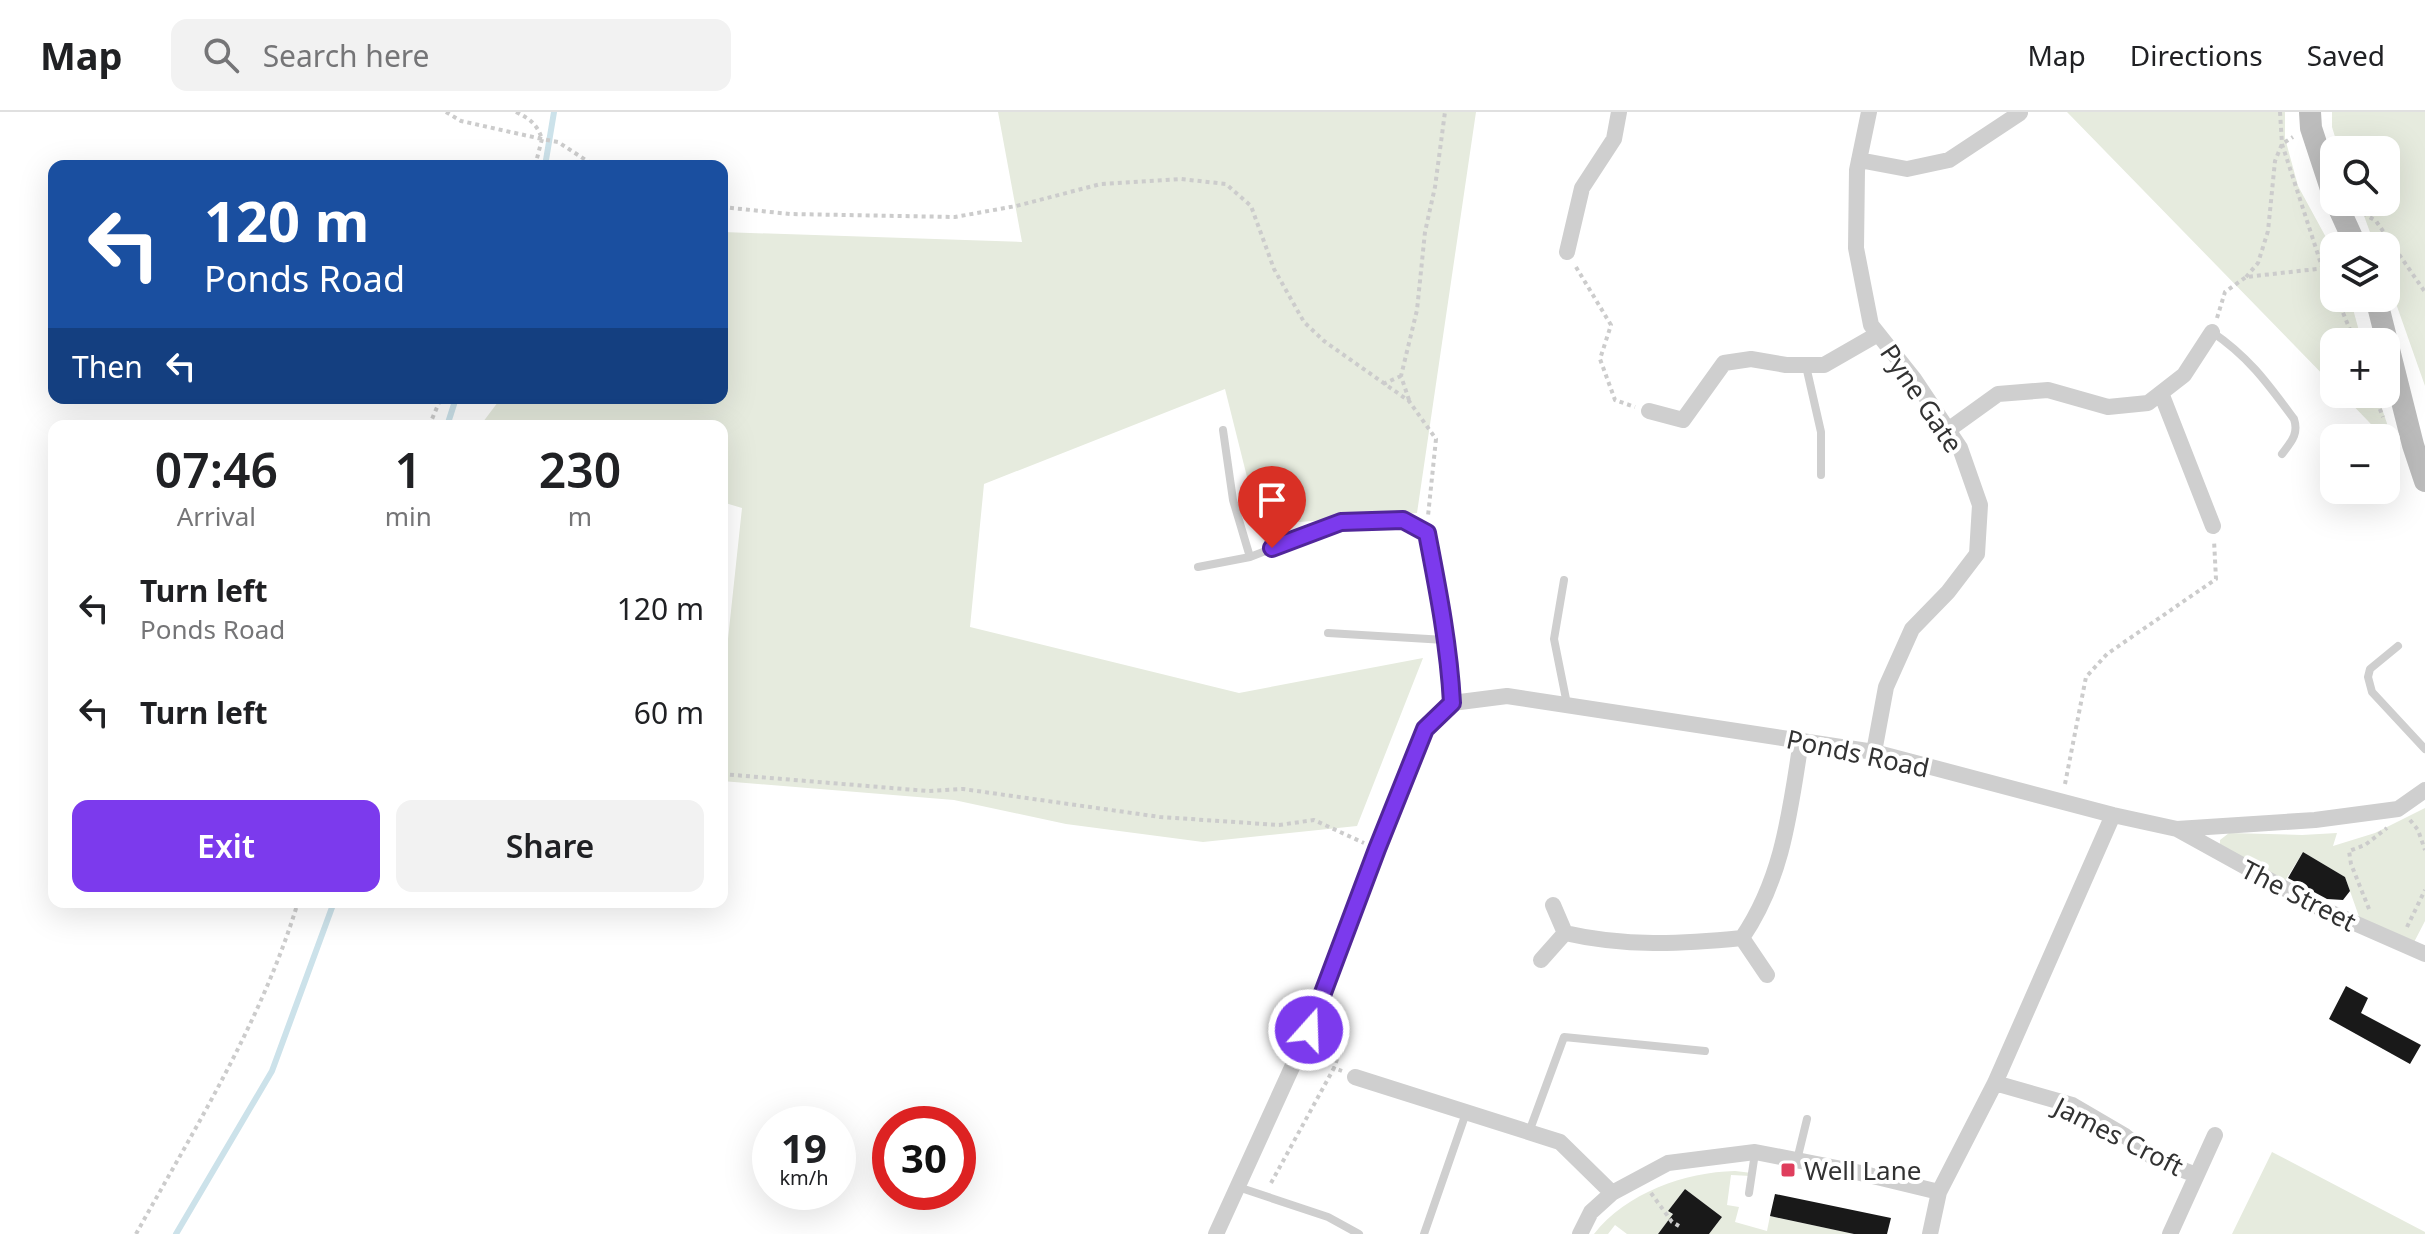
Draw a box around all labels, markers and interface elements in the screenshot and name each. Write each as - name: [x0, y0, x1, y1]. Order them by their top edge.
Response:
- search box: [171, 19, 731, 91]
- text: Map: [40, 29, 123, 81]
- icon: search: [199, 33, 243, 77]
- text: Search here: [263, 35, 430, 76]
- text: Map: [2027, 36, 2086, 74]
- text: Directions: [2130, 36, 2263, 74]
- text: Saved: [2307, 36, 2385, 74]
- map controls: [2320, 136, 2400, 504]
- button: search: [2320, 136, 2400, 216]
- text: 120 m: [204, 182, 369, 258]
- icon: left: [72, 192, 176, 296]
- button: layers: [2320, 232, 2400, 312]
- text: Ponds Road: [204, 254, 405, 303]
- button: +: [2320, 328, 2400, 408]
- street label: Pyne Gate: [1872, 337, 1972, 459]
- icon: left: [159, 344, 203, 388]
- text: Then: [72, 346, 143, 387]
- button: −: [2320, 424, 2400, 504]
- text: 07:46: [155, 437, 278, 502]
- text: 1: [395, 437, 422, 502]
- text: 230: [539, 437, 621, 502]
- pin: [1238, 466, 1306, 548]
- icon: arrive: [1250, 478, 1294, 522]
- text: Arrival: [177, 498, 256, 534]
- text: min: [385, 498, 432, 534]
- text: m: [568, 498, 592, 534]
- text: Turn left: [140, 570, 268, 611]
- icon: left: [72, 586, 116, 630]
- text: 120 m: [617, 588, 704, 629]
- text: Ponds Road: [140, 611, 285, 647]
- icon: left: [72, 690, 116, 734]
- text: Turn left: [140, 692, 268, 733]
- text: 60 m: [634, 692, 704, 733]
- street label: Ponds Road: [1783, 720, 1933, 786]
- button: Exit: [72, 800, 380, 892]
- button: Share: [396, 800, 704, 892]
- street label: The Street: [2235, 851, 2363, 939]
- position arrow: [1267, 988, 1351, 1072]
- street label: James Croft: [2046, 1087, 2190, 1184]
- speed limit sign: 30: [872, 1106, 976, 1210]
- text: 19: [781, 1120, 827, 1175]
- place label: Well Lane: [1804, 1152, 1921, 1188]
- marker: Well Lane: [1779, 1161, 1797, 1179]
- text: km/h: [779, 1164, 829, 1191]

